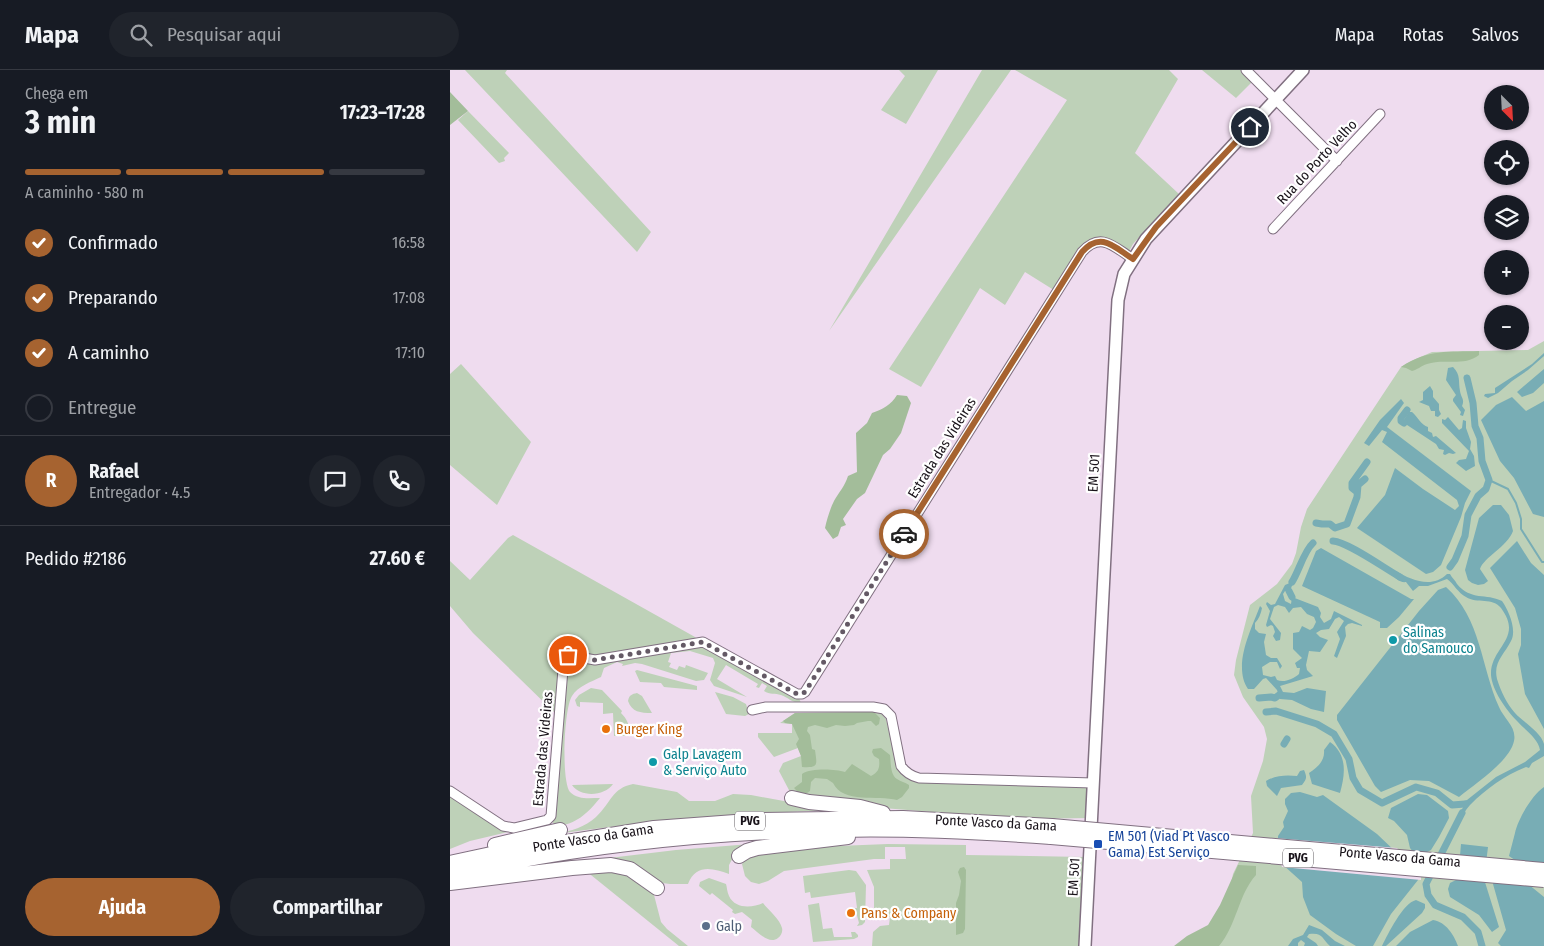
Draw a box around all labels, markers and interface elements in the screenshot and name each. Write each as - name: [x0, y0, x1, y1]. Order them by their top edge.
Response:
- search box: [109, 12, 459, 57]
- text: Mapa: [25, 21, 79, 49]
- icon: search: [127, 21, 155, 49]
- text: Pesquisar aqui: [167, 23, 281, 46]
- text: Mapa: [1335, 24, 1375, 46]
- text: Rotas: [1403, 24, 1444, 46]
- text: Salvos: [1472, 24, 1519, 46]
- text: Chega em: [25, 84, 88, 103]
- north arrow: [1484, 85, 1529, 130]
- map controls: [1484, 85, 1529, 350]
- text: 17:23–17:28: [340, 101, 425, 124]
- text: 3 min: [25, 103, 96, 141]
- pin: [1229, 106, 1271, 148]
- icon: home: [1236, 113, 1264, 141]
- street label: Rua do Porto Velho: [1273, 116, 1361, 208]
- button: locate: [1484, 140, 1529, 185]
- text: A caminho · 580 m: [25, 183, 144, 202]
- button: layers: [1484, 195, 1529, 240]
- icon: check: [25, 229, 53, 257]
- text: Confirmado: [68, 231, 158, 254]
- text: 16:58: [392, 233, 425, 252]
- button: +: [1484, 250, 1529, 295]
- icon: check: [25, 284, 53, 312]
- text: Preparando: [68, 286, 158, 309]
- text: 17:08: [393, 288, 425, 307]
- button: −: [1484, 305, 1529, 350]
- icon: check: [25, 339, 53, 367]
- text: A caminho: [68, 341, 149, 364]
- text: 17:10: [395, 343, 425, 362]
- street label: Estrada das Videiras: [904, 395, 980, 501]
- text: Entregue: [68, 396, 137, 419]
- street label: EM 501: [1085, 453, 1103, 493]
- button: chat: [309, 455, 361, 507]
- button: phone: [373, 455, 425, 507]
- text: Rafael: [89, 460, 139, 483]
- text: R: [46, 469, 56, 492]
- text: Entregador · 4.5: [89, 483, 190, 502]
- courier: [879, 509, 929, 559]
- icon: car: [890, 520, 918, 548]
- text: Pedido #2186: [25, 547, 126, 570]
- text: 27.60 €: [370, 547, 425, 570]
- place label: Salinas do Samouco: [1403, 624, 1474, 657]
- pin: [547, 634, 589, 676]
- marker: Salinas do Samouco: [1387, 634, 1399, 646]
- icon: bag: [554, 641, 582, 669]
- street label: Estrada das Videiras: [530, 691, 556, 807]
- place label: Burger King: [616, 721, 682, 738]
- marker: Burger King: [600, 723, 612, 735]
- place label: Galp Lavagem & Serviço Auto: [663, 746, 747, 779]
- marker: Galp Lavagem & Serviço Auto: [647, 756, 659, 768]
- road number: PVG: [735, 811, 765, 830]
- street label: Ponte Vasco da Gama: [935, 811, 1058, 835]
- street label: Ponte Vasco da Gama: [531, 820, 655, 856]
- place label: EM 501 (Viad Pt Vasco Gama) Est Serviço: [1108, 828, 1230, 861]
- marker: EM 501 (Viad Pt Vasco Gama) Est Serviço: [1092, 838, 1104, 850]
- street label: Ponte Vasco da Gama: [1338, 843, 1462, 871]
- road number: PVG: [1283, 848, 1313, 868]
- street label: EM 501: [1065, 857, 1083, 897]
- button: Ajuda: [25, 878, 220, 936]
- button: Compartilhar: [230, 878, 425, 936]
- place label: Pans & Company: [861, 905, 957, 922]
- marker: Pans & Company: [845, 907, 857, 919]
- place label: Galp: [716, 918, 742, 935]
- marker: Galp: [700, 920, 712, 932]

